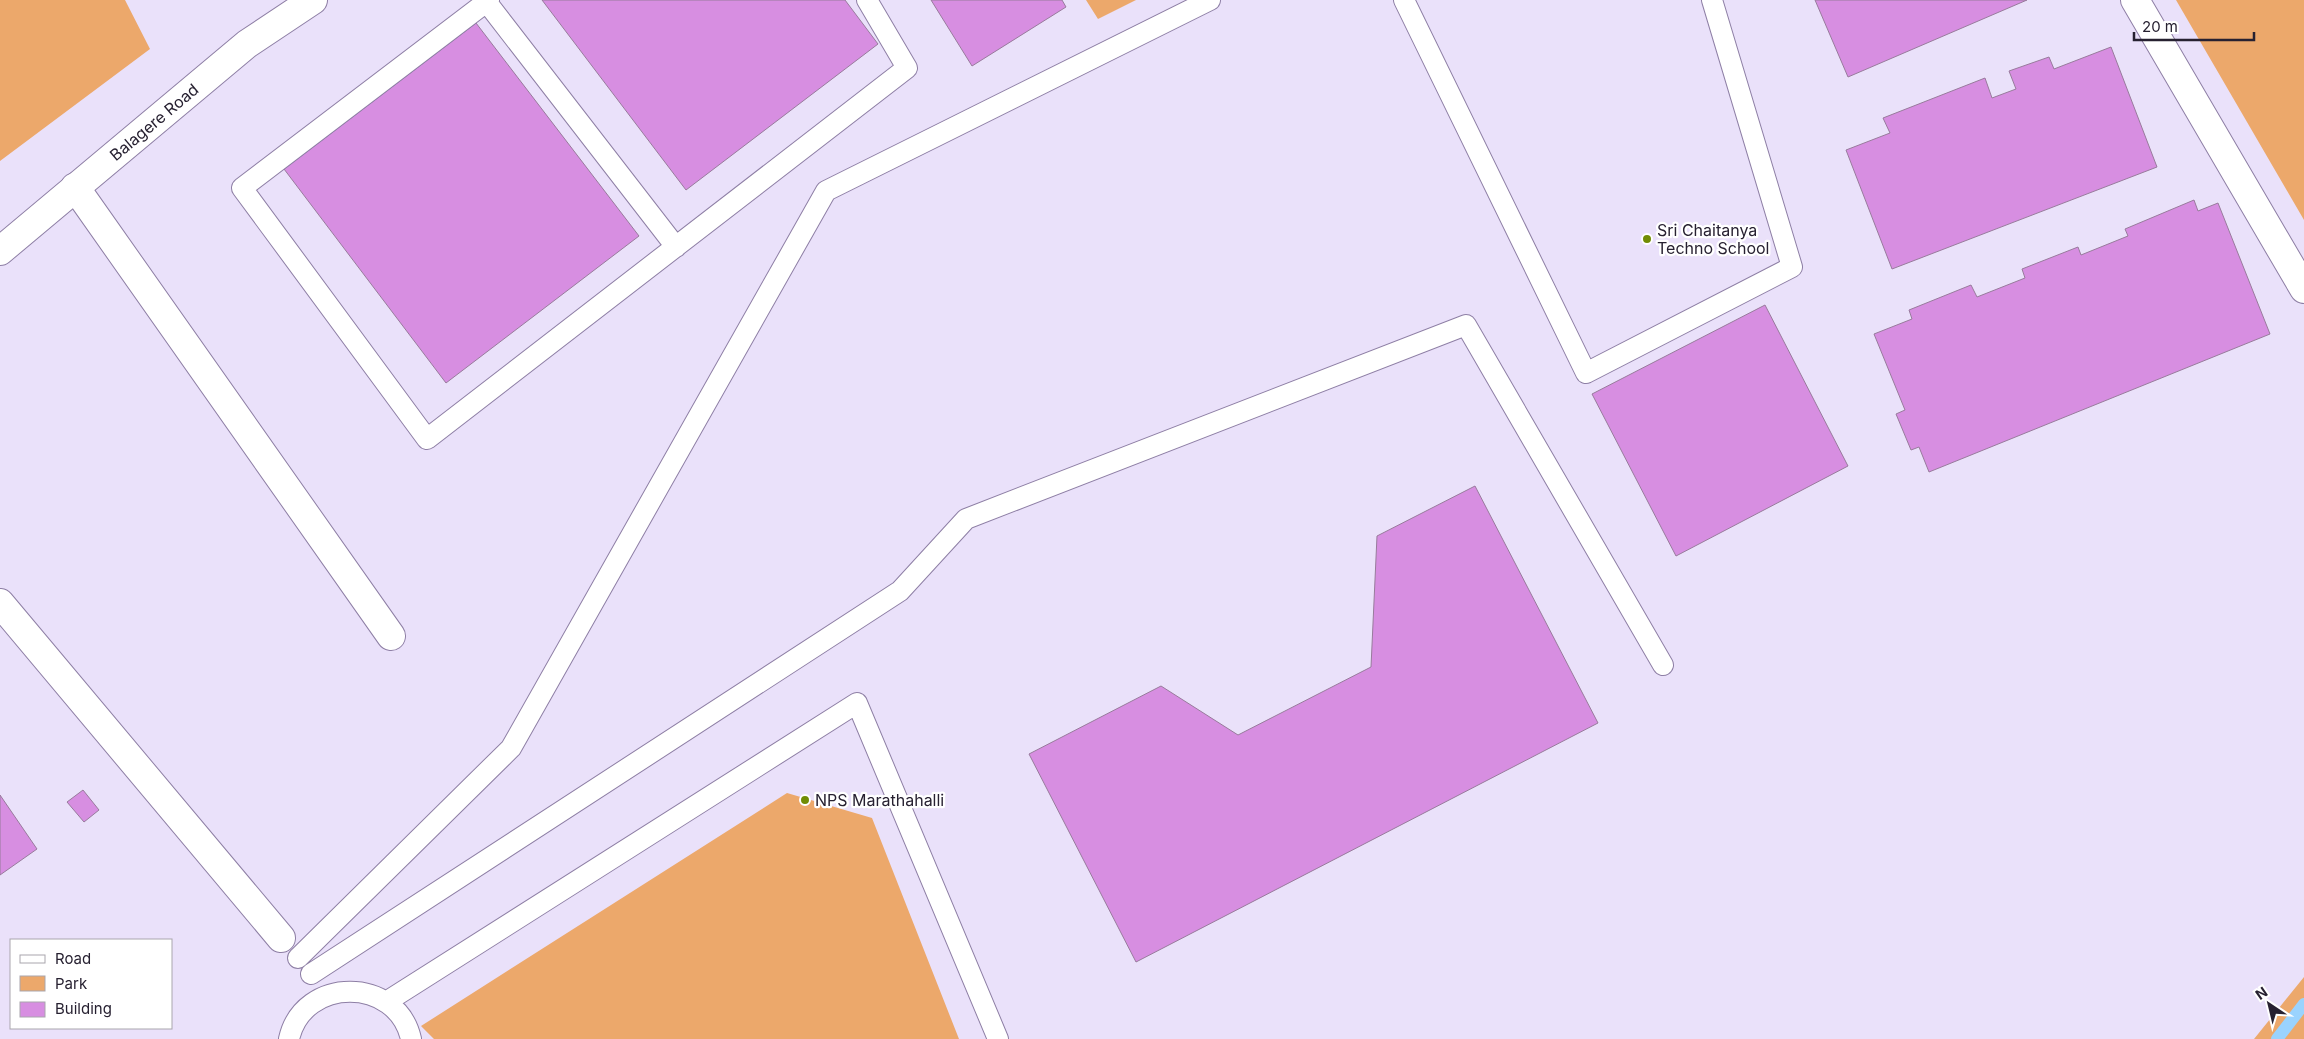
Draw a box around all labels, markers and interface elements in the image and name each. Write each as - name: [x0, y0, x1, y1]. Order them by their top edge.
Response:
- scale bar: [2134, 10, 2254, 42]
- text: 20 m: [2142, 17, 2178, 36]
- street label: Balagere Road: [106, 79, 202, 165]
- place label: Sri Chaitanya Techno School: [1657, 220, 1769, 258]
- marker: Sri Chaitanya Techno School: [1641, 233, 1653, 245]
- place label: NPS Marathahalli: [815, 790, 944, 810]
- marker: NPS Marathahalli: [799, 794, 811, 806]
- legend: [10, 939, 172, 1029]
- text: Road: [55, 949, 91, 968]
- text: Park: [55, 974, 88, 993]
- north arrow: [2244, 979, 2294, 1029]
- text: N: [2252, 983, 2271, 1003]
- text: Building: [55, 999, 112, 1018]

